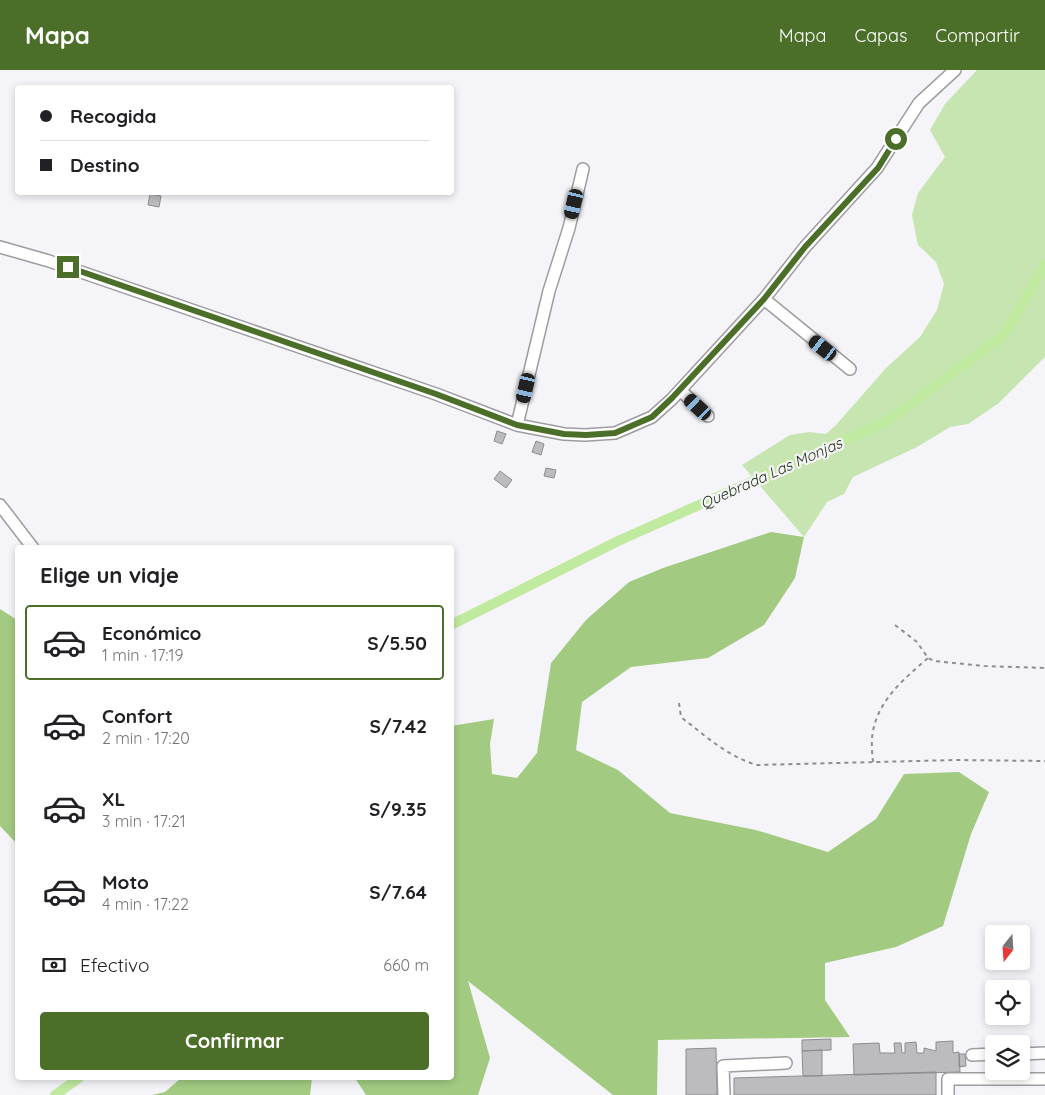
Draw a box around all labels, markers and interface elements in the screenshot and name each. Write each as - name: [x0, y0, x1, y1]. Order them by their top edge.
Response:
- text: Mapa: [25, 20, 90, 50]
- text: Mapa: [779, 24, 826, 47]
- text: Capas: [854, 24, 907, 47]
- text: Compartir: [935, 24, 1020, 47]
- text: Recogida: [70, 104, 156, 128]
- route start: [885, 128, 907, 150]
- text: Destino: [70, 153, 140, 177]
- car: [563, 188, 584, 220]
- route end: [57, 256, 79, 278]
- car: [806, 333, 839, 363]
- car: [515, 372, 536, 404]
- car: [681, 391, 714, 423]
- water label: Quebrada Las Monjas: [697, 433, 846, 513]
- text: Elige un viaje: [40, 561, 179, 589]
- icon: car: [42, 620, 87, 665]
- text: Económico: [102, 621, 201, 645]
- text: S/5.50: [367, 631, 427, 655]
- text: 1 min · 17:19: [102, 645, 183, 665]
- icon: car: [42, 703, 87, 748]
- text: Confort: [102, 704, 173, 728]
- text: S/7.42: [370, 714, 427, 738]
- text: 2 min · 17:20: [102, 728, 190, 748]
- icon: car: [42, 786, 87, 831]
- text: XL: [102, 787, 125, 811]
- text: S/9.35: [369, 797, 427, 821]
- text: 3 min · 17:21: [102, 811, 186, 831]
- icon: car: [42, 869, 87, 914]
- text: Moto: [102, 870, 149, 894]
- text: S/7.64: [369, 880, 427, 904]
- text: 4 min · 17:22: [102, 894, 189, 914]
- north arrow: [985, 925, 1030, 970]
- map controls: [985, 925, 1030, 1080]
- icon: cash: [40, 951, 68, 979]
- text: Efectivo: [80, 953, 149, 977]
- text: 660 m: [383, 955, 429, 975]
- button: locate: [985, 980, 1030, 1025]
- button: Confirmar: [40, 1012, 429, 1070]
- button: layers: [985, 1035, 1030, 1080]

